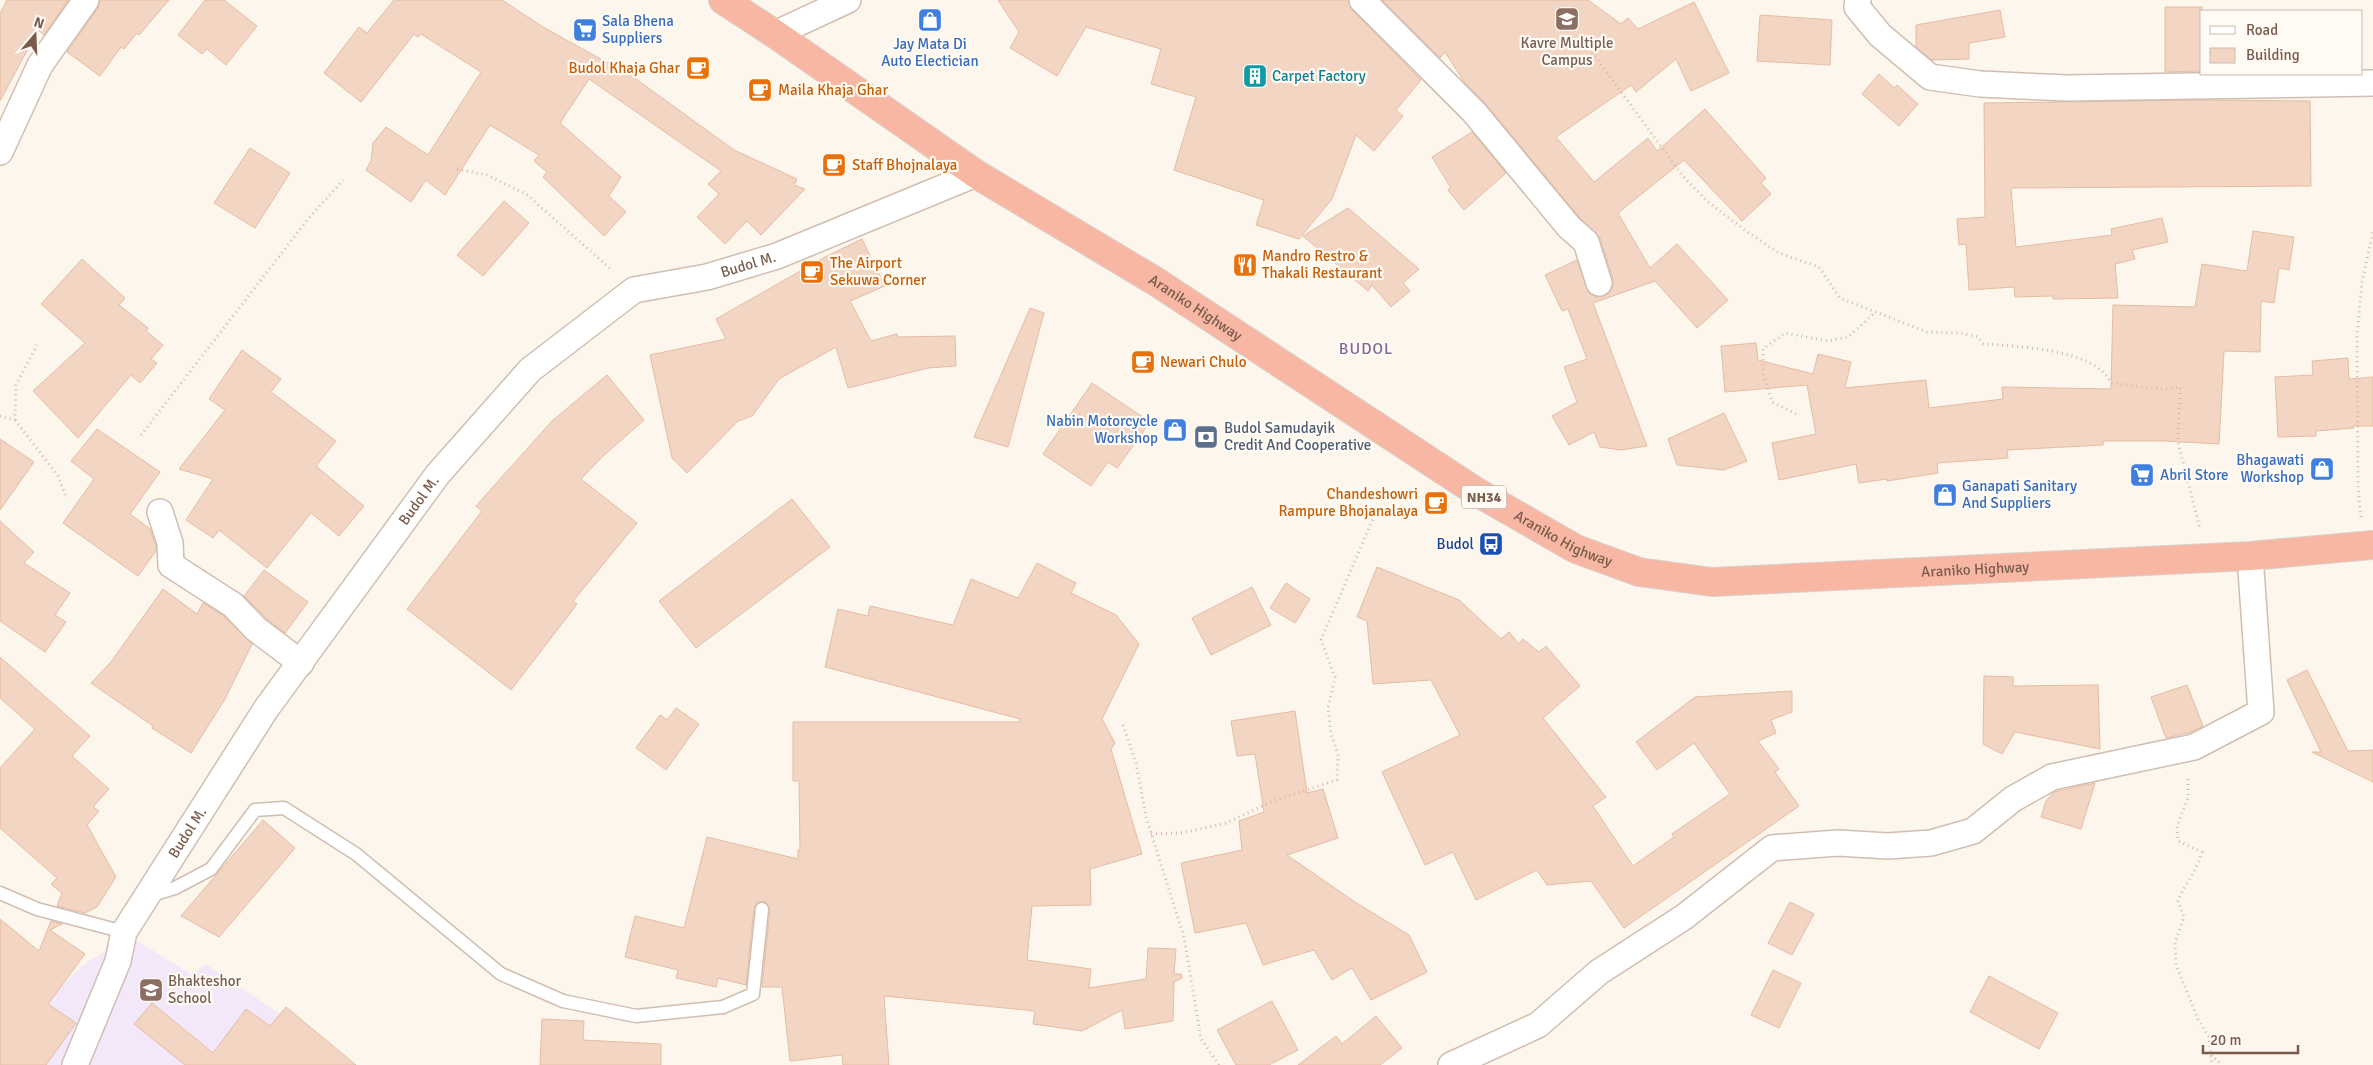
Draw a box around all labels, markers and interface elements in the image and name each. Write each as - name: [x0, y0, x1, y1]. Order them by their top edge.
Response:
- school or university icon: Kavre Multiple Campus: [1554, 6, 1580, 32]
- shop icon: Jay Mata Di Auto Electician: [917, 7, 943, 33]
- north arrow: [10, 10, 60, 60]
- legend: [2200, 10, 2363, 75]
- place label: Sala Bhena Suppliers: [602, 12, 674, 47]
- text: N: [32, 14, 46, 33]
- supermarket icon: Sala Bhena Suppliers: [572, 17, 598, 43]
- text: Road: [2246, 21, 2278, 39]
- place label: Kavre Multiple Campus: [1521, 34, 1613, 69]
- place label: Jay Mata Di Auto Electician: [881, 35, 979, 70]
- text: Building: [2246, 46, 2300, 64]
- cafe icon: Budol Khaja Ghar: [685, 55, 711, 81]
- place label: Budol Khaja Ghar: [569, 59, 680, 77]
- building icon: Carpet Factory: [1242, 63, 1268, 89]
- place label: Carpet Factory: [1272, 67, 1366, 85]
- cafe icon: Maila Khaja Ghar: [747, 77, 773, 103]
- place label: Maila Khaja Ghar: [778, 81, 888, 99]
- cafe icon: Staff Bhojnalaya: [821, 152, 847, 178]
- place label: Staff Bhojnalaya: [852, 156, 957, 174]
- place label: Mandro Restro & Thakali Restaurant: [1262, 247, 1382, 282]
- street label: Budol M.: [718, 248, 778, 281]
- restaurant icon: Mandro Restro & Thakali Restaurant: [1232, 252, 1258, 278]
- place label: The Airport Sekuwa Corner: [830, 254, 927, 289]
- cafe icon: The Airport Sekuwa Corner: [799, 259, 825, 285]
- street label: Araniko Highway: [1146, 270, 1246, 345]
- district label: BUDOL: [1339, 339, 1393, 359]
- cafe icon: Newari Chulo: [1130, 349, 1156, 375]
- place label: Newari Chulo: [1160, 353, 1247, 371]
- place label: Nabin Motorcycle Workshop: [1046, 412, 1158, 447]
- shop icon: Nabin Motorcycle Workshop: [1162, 417, 1188, 443]
- place label: Budol Samudayik Credit And Cooperative: [1224, 419, 1371, 454]
- bank icon: Budol Samudayik Credit And Cooperative: [1193, 424, 1219, 450]
- place label: Bhagawati Workshop: [2236, 451, 2304, 486]
- shop icon: Bhagawati Workshop: [2309, 456, 2335, 482]
- supermarket icon: Abril Store: [2129, 462, 2155, 488]
- place label: Abril Store: [2160, 466, 2229, 484]
- street label: Budol M.: [395, 472, 443, 529]
- place label: Ganapati Sanitary And Suppliers: [1962, 477, 2077, 512]
- shop icon: Ganapati Sanitary And Suppliers: [1932, 482, 1958, 508]
- place label: Chandeshowri Rampure Bhojanalaya: [1278, 485, 1418, 520]
- road number: NH34: [1462, 486, 1506, 508]
- cafe icon: Chandeshowri Rampure Bhojanalaya: [1423, 490, 1449, 516]
- street label: Araniko Highway: [1511, 506, 1615, 571]
- bus stop icon: Budol: [1478, 531, 1504, 557]
- place label: Budol: [1437, 535, 1474, 553]
- street label: Araniko Highway: [1921, 558, 2029, 581]
- street label: Budol M.: [164, 804, 210, 861]
- place label: Bhakteshor School: [168, 972, 242, 1007]
- school or university icon: Bhakteshor School: [138, 977, 164, 1003]
- scale bar: [2203, 1022, 2298, 1054]
- text: 20 m: [2210, 1031, 2241, 1049]

